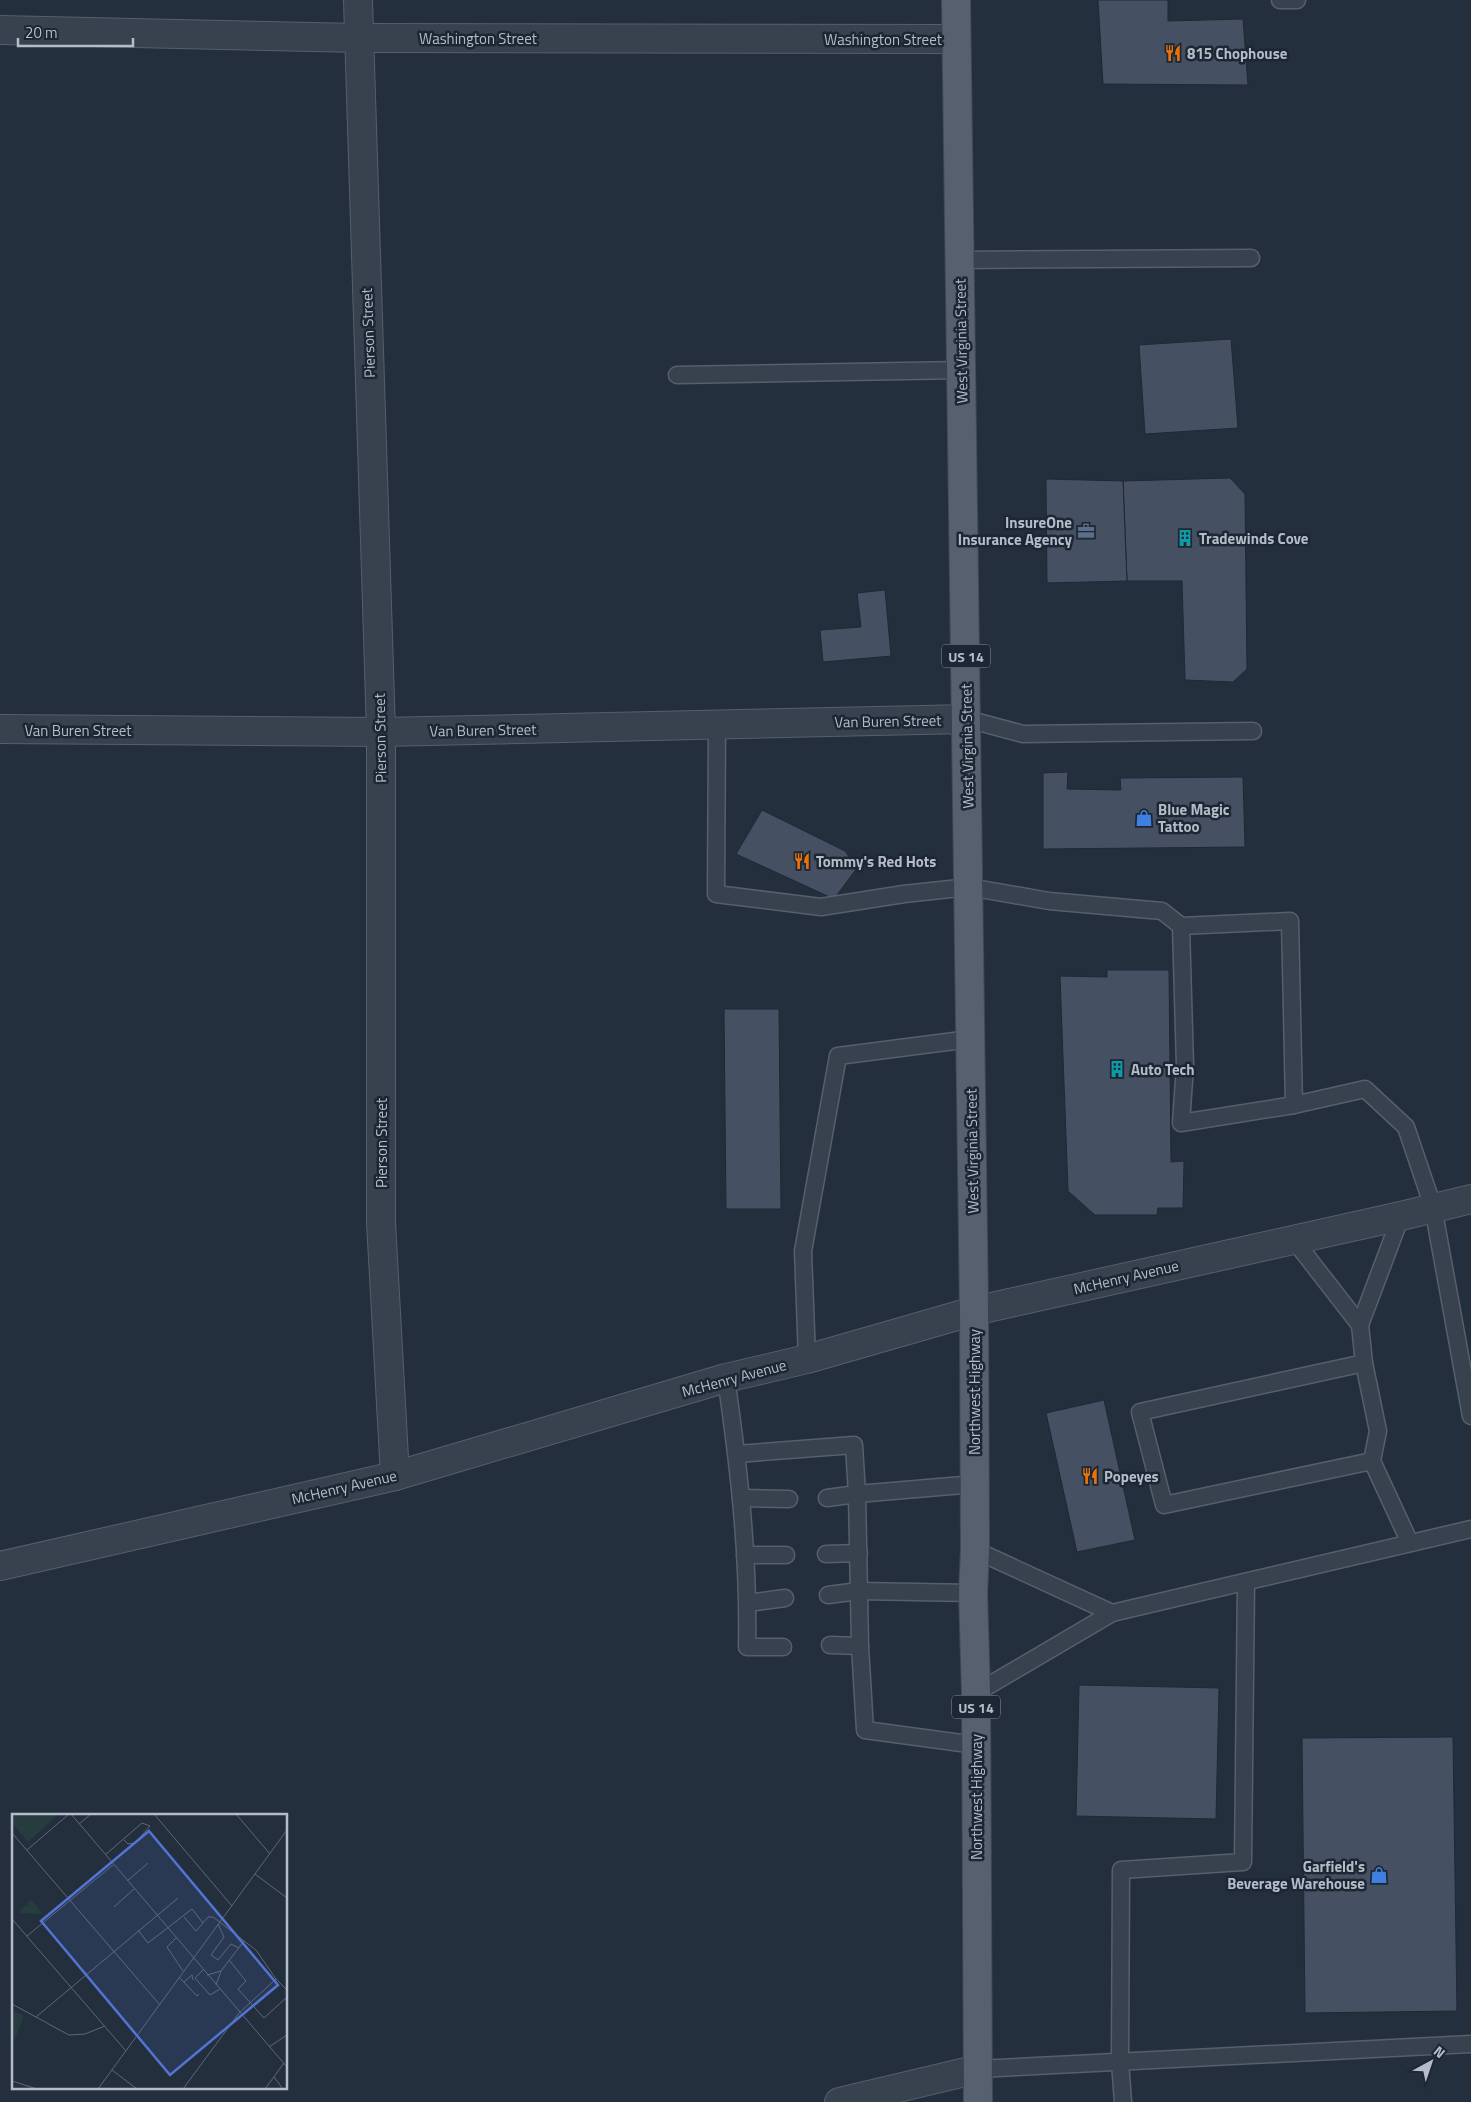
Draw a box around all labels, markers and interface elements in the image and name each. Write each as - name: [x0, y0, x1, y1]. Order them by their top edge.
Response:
- scale bar: [18, 15, 132, 47]
- text: 20 m: [25, 21, 58, 44]
- street label: Washington Street: [419, 27, 538, 50]
- street label: Washington Street: [824, 28, 943, 51]
- place label: 815 Chophouse: [1187, 42, 1288, 65]
- restaurant icon: 815 Chophouse: [1163, 43, 1183, 63]
- street label: West Virginia Street: [948, 278, 974, 404]
- street label: Pierson Street: [355, 287, 381, 378]
- place label: InsureOne Insurance Agency: [958, 511, 1072, 551]
- office icon: InsureOne Insurance Agency: [1076, 521, 1096, 541]
- place label: Tradewinds Cove: [1199, 527, 1309, 550]
- building icon: Tradewinds Cove: [1175, 528, 1195, 548]
- road number: US 14: [942, 644, 990, 668]
- street label: West Virginia Street: [954, 683, 980, 809]
- street label: Pierson Street: [368, 692, 392, 783]
- street label: Van Buren Street: [834, 709, 942, 733]
- street label: Van Buren Street: [429, 718, 537, 742]
- street label: Van Buren Street: [24, 719, 132, 742]
- place label: Blue Magic Tattoo: [1158, 798, 1230, 838]
- shop icon: Blue Magic Tattoo: [1134, 808, 1154, 828]
- place label: Tommy's Red Hots: [816, 850, 936, 873]
- restaurant icon: Tommy's Red Hots: [792, 851, 812, 871]
- place label: Auto Tech: [1131, 1058, 1195, 1081]
- building icon: Auto Tech: [1107, 1059, 1127, 1079]
- street label: West Virginia Street: [959, 1088, 985, 1214]
- street label: Pierson Street: [370, 1097, 393, 1188]
- street label: McHenry Avenue: [1071, 1254, 1181, 1300]
- street label: Northwest Highway: [963, 1329, 986, 1455]
- street label: McHenry Avenue: [679, 1353, 789, 1403]
- street label: McHenry Avenue: [289, 1464, 399, 1510]
- place label: Popeyes: [1104, 1465, 1159, 1488]
- restaurant icon: Popeyes: [1080, 1466, 1100, 1486]
- road number: US 14: [952, 1695, 1000, 1718]
- street label: Northwest Highway: [965, 1734, 988, 1860]
- inset map: [12, 1814, 288, 2090]
- place label: Garfield's Beverage Warehouse: [1227, 1855, 1365, 1895]
- shop icon: Garfield's Beverage Warehouse: [1369, 1865, 1389, 1885]
- north arrow: [1406, 2037, 1456, 2087]
- text: N: [1429, 2040, 1450, 2063]

